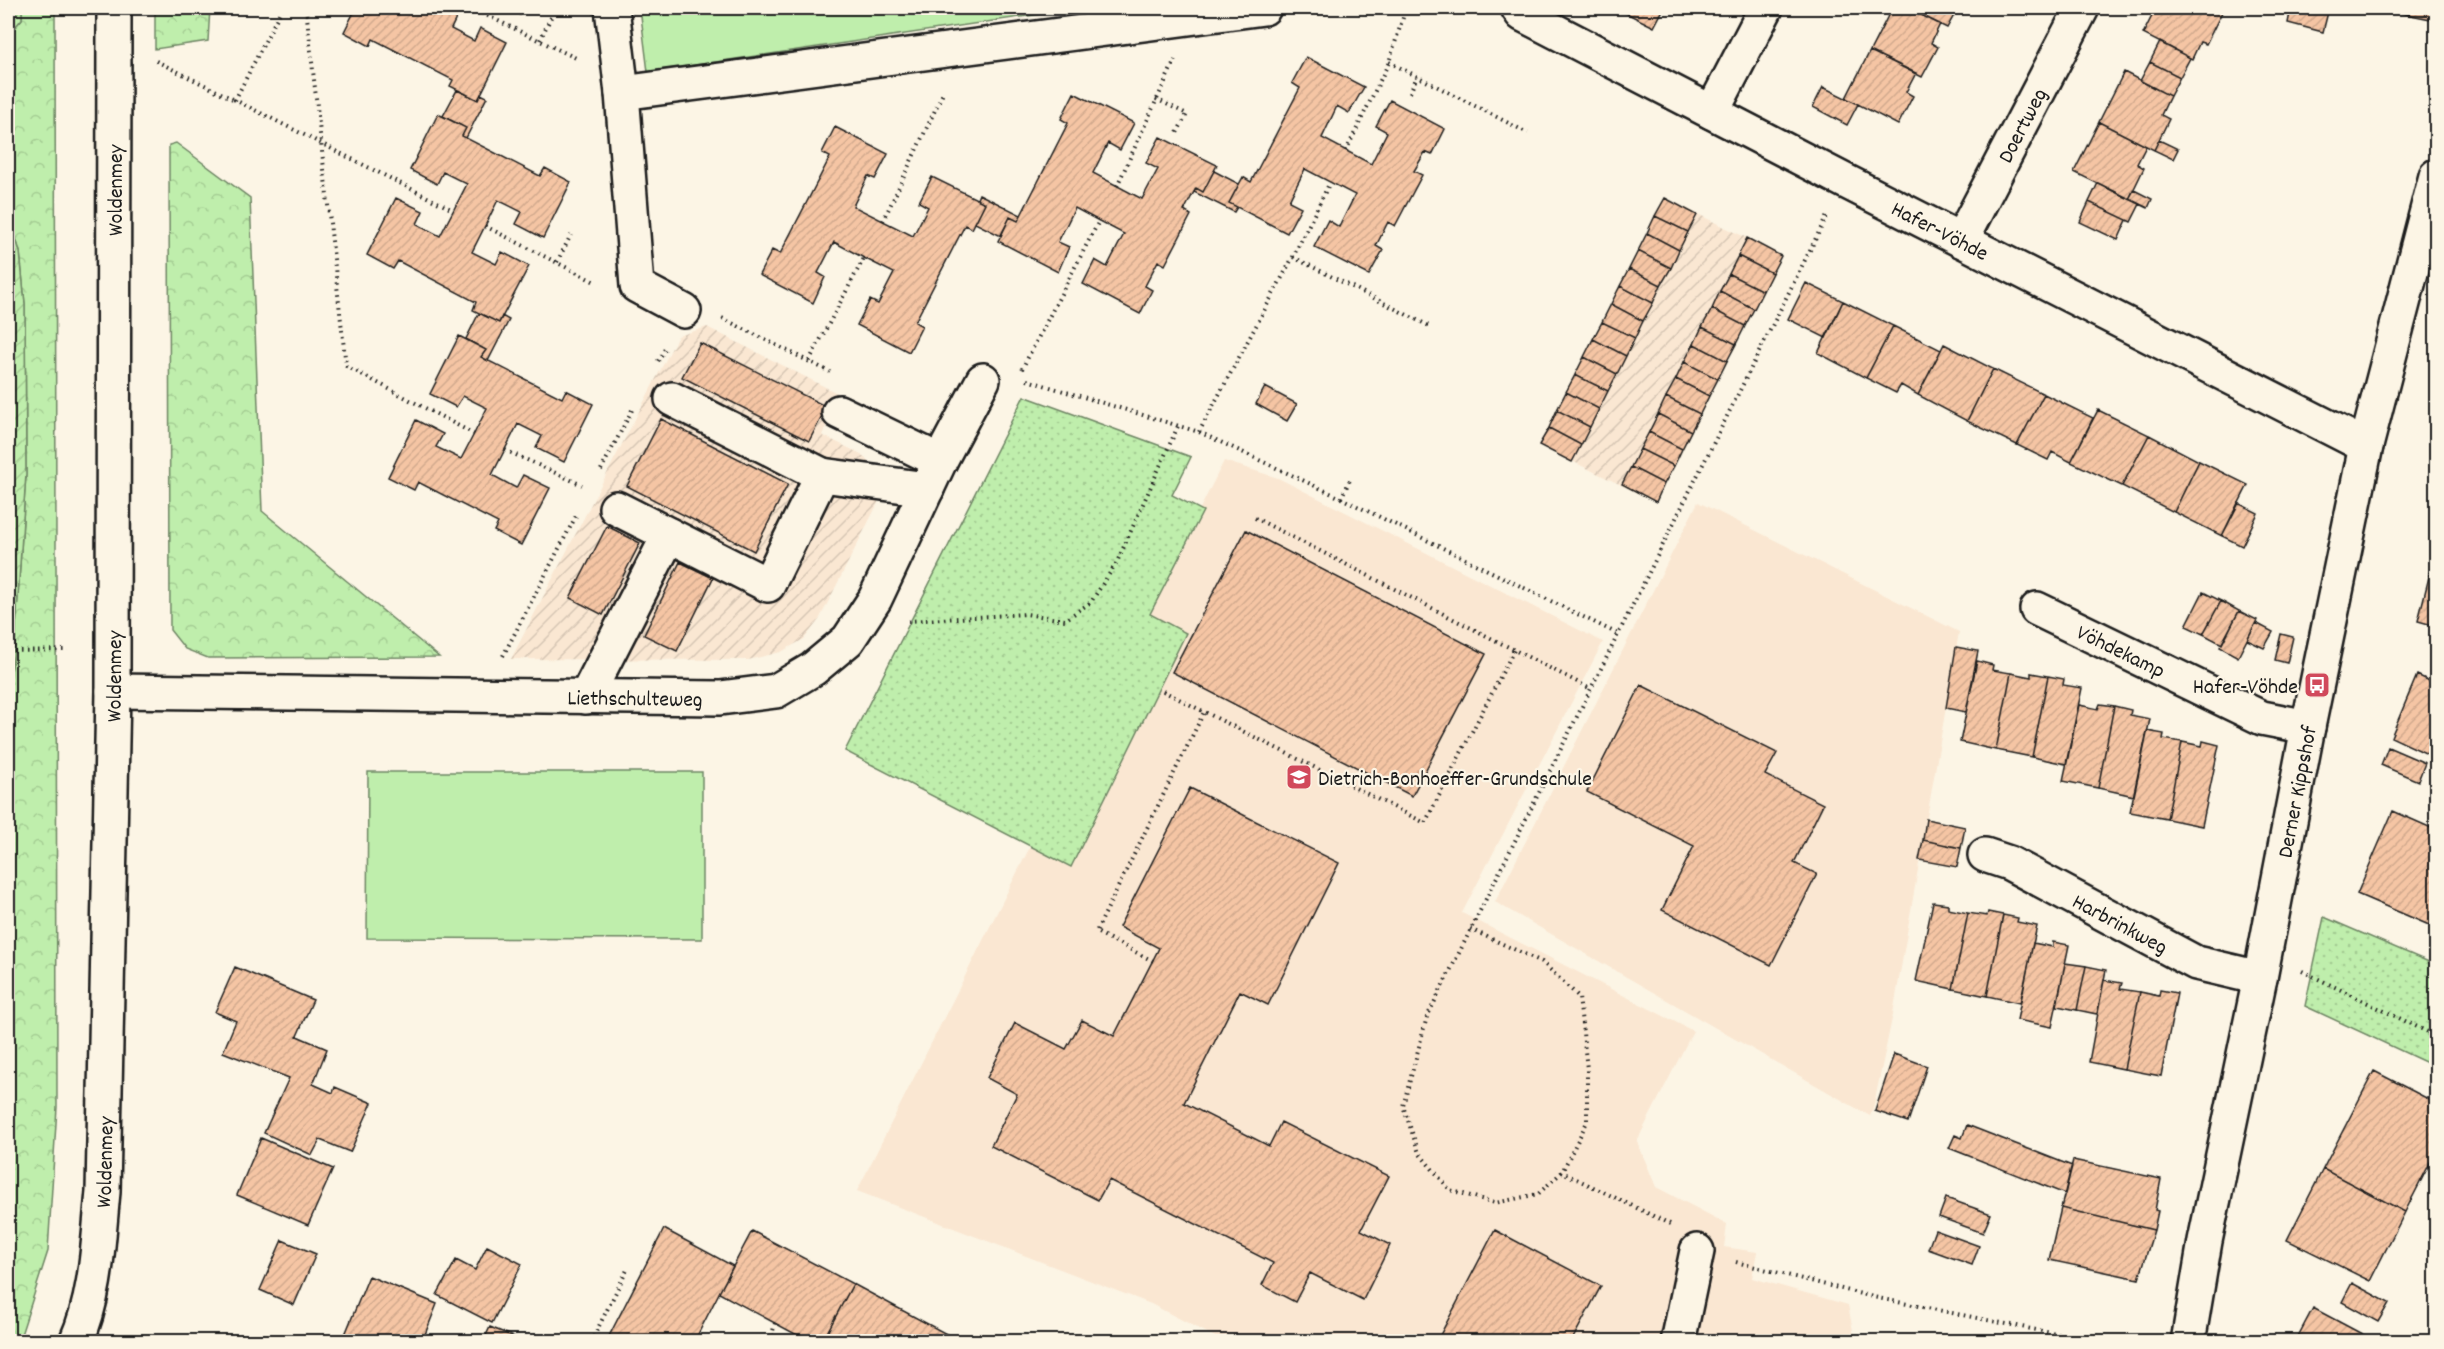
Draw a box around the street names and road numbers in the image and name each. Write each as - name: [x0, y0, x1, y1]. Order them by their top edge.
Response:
- street label: Doertweg: [1992, 83, 2057, 169]
- street label: Woldenmey: [102, 143, 133, 236]
- street label: Hafer-Vöhde: [1885, 195, 1993, 270]
- street label: Vöhdekamp: [2071, 618, 2170, 688]
- street label: Woldenmey: [100, 629, 132, 722]
- street label: Liethschulteweg: [567, 684, 703, 717]
- street label: Derner Kippshof: [2271, 722, 2327, 861]
- street label: Harbrinkweg: [2066, 888, 2172, 964]
- street label: Woldenmey: [90, 1115, 124, 1209]

